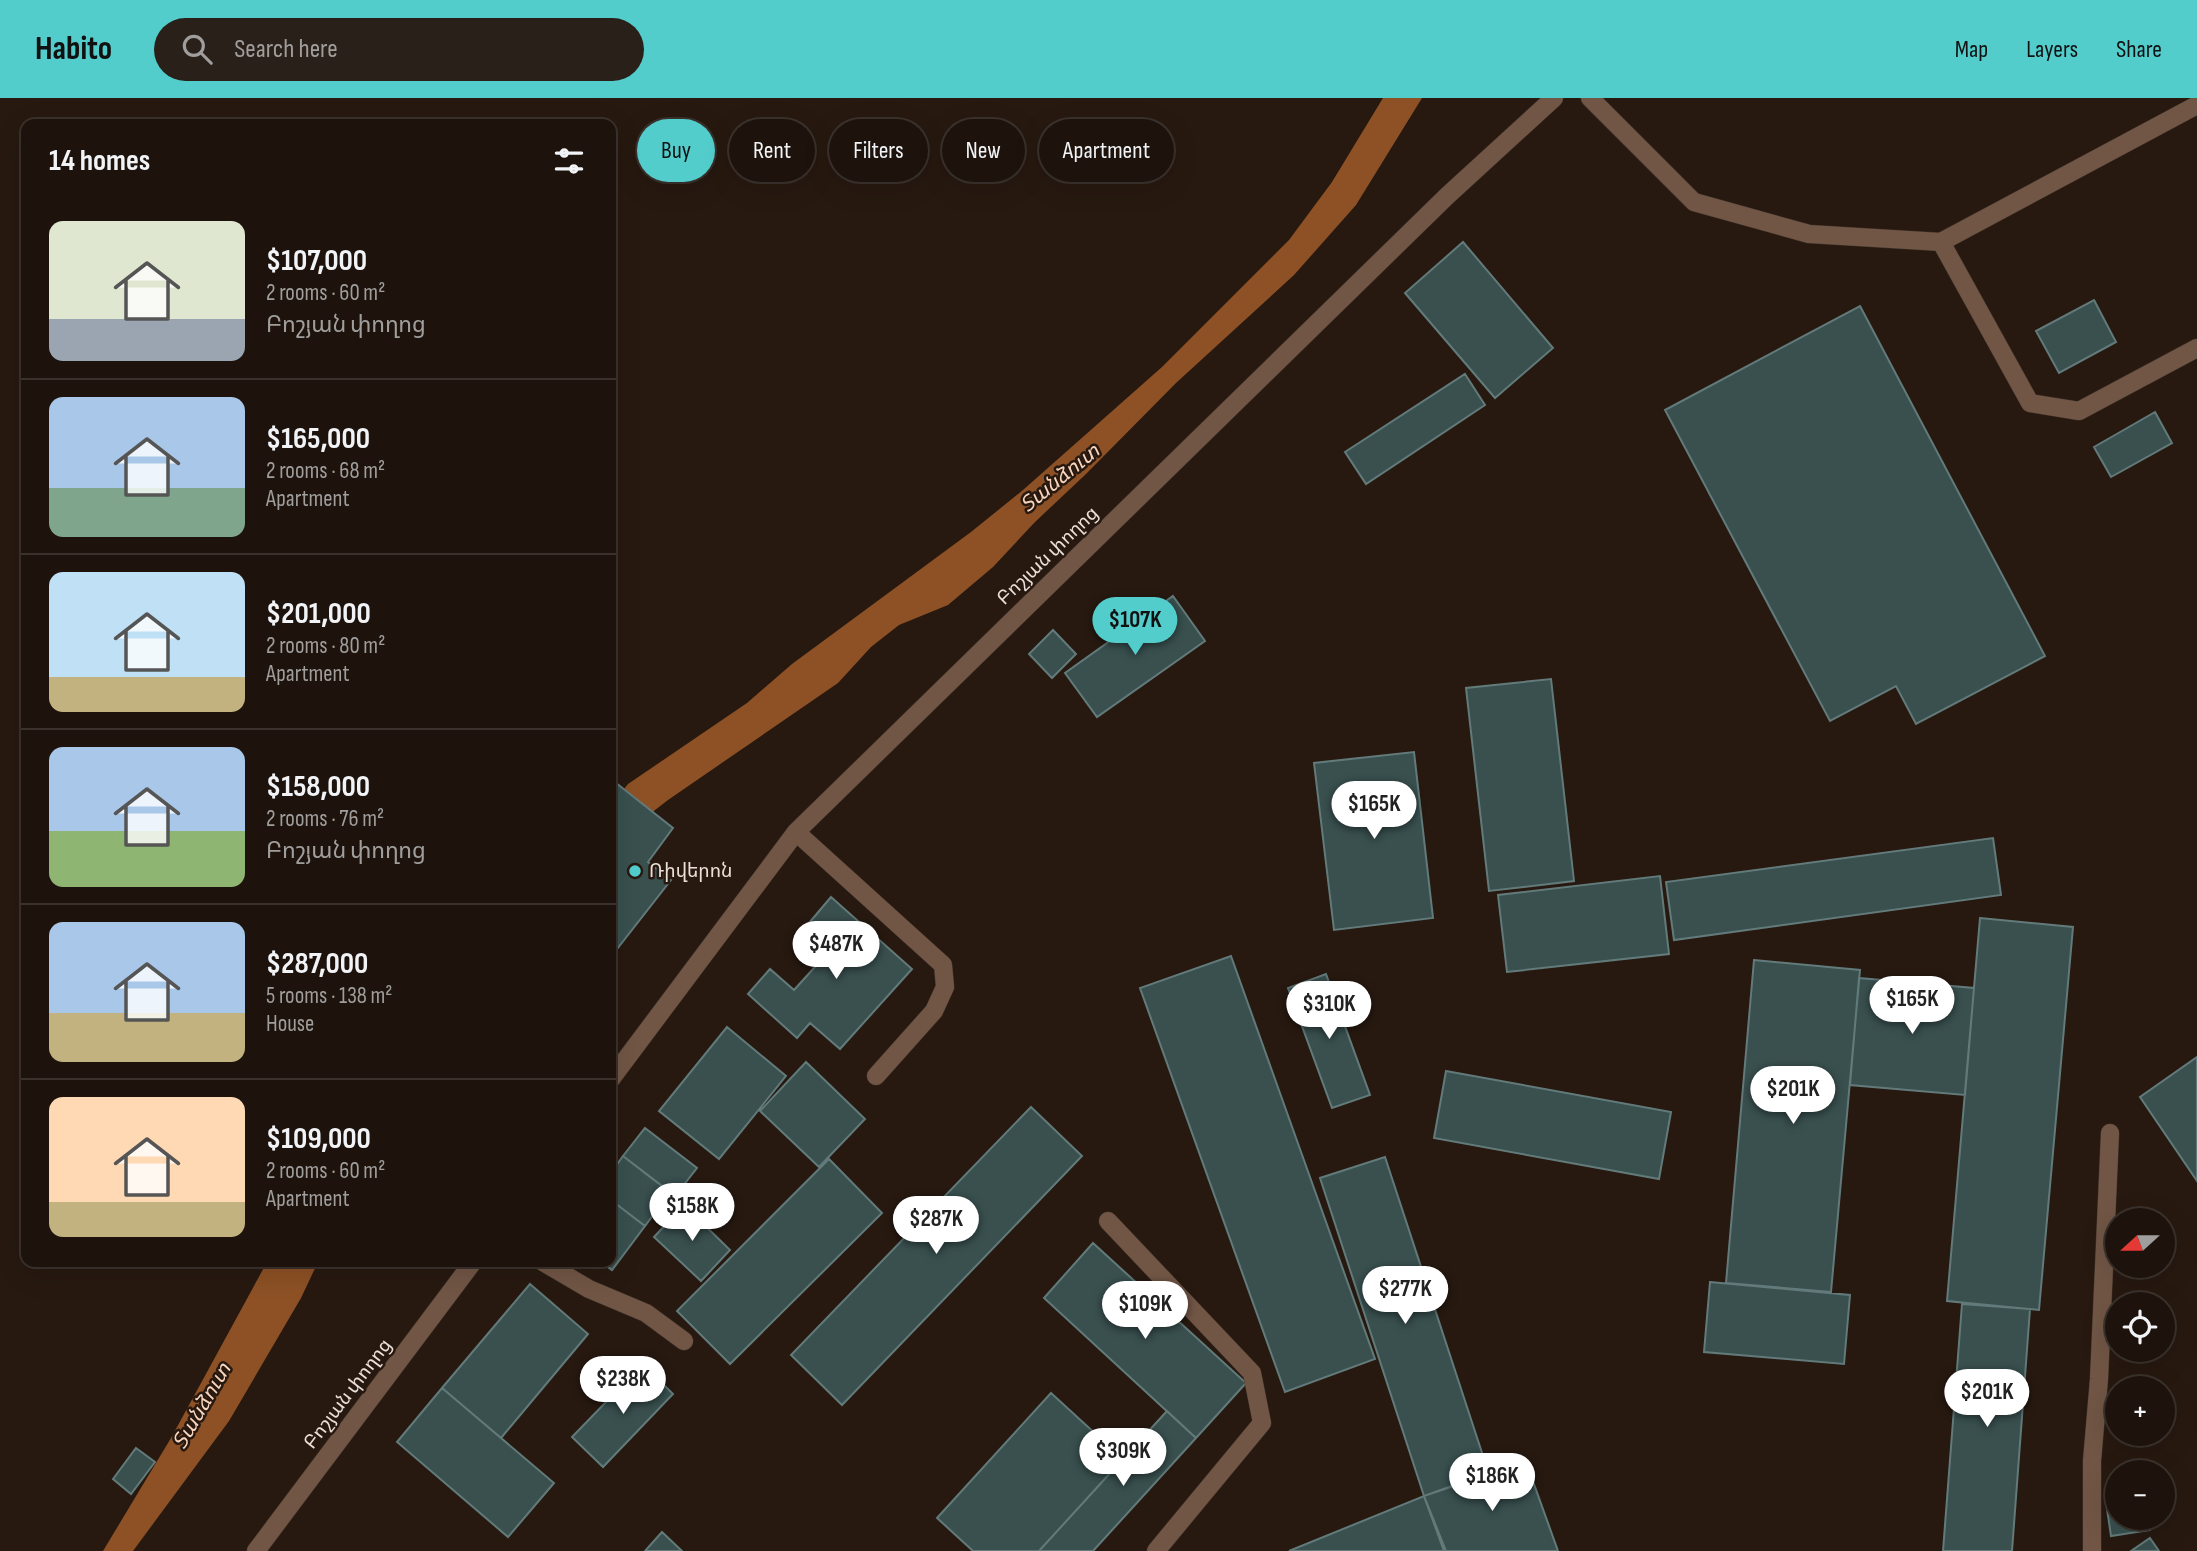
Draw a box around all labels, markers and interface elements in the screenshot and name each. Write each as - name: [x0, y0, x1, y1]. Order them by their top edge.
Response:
- search box: [154, 18, 644, 81]
- text: Habito: [35, 29, 112, 69]
- icon: search: [178, 30, 216, 68]
- text: Search here: [234, 34, 338, 65]
- text: Map: [1955, 35, 1988, 64]
- text: Layers: [2026, 35, 2078, 64]
- text: Share: [2116, 35, 2162, 64]
- chip: Buy: [637, 119, 715, 182]
- chip: Rent: [729, 119, 815, 182]
- chip: Filters: [829, 119, 928, 182]
- chip: New: [942, 119, 1025, 182]
- chip: Apartment: [1039, 119, 1174, 182]
- icon: filters: [550, 142, 588, 180]
- text: 14 homes: [49, 143, 150, 179]
- text: $107,000: [266, 243, 367, 279]
- icon: home: [105, 249, 189, 333]
- text: 2 rooms · 60 m²: [266, 279, 385, 307]
- text: Բոշյան փողոց: [266, 311, 426, 339]
- text: $165,000: [266, 421, 370, 457]
- icon: home: [105, 425, 189, 509]
- water label: Տանձուտ: [1015, 438, 1105, 518]
- text: 2 rooms · 68 m²: [266, 457, 385, 485]
- text: Apartment: [266, 485, 350, 513]
- street label: Բոշյան փողոց: [993, 502, 1103, 610]
- text: $201,000: [266, 596, 371, 632]
- pin: $107K: [1086, 598, 1184, 657]
- icon: home: [105, 600, 189, 684]
- text: $107K: [1108, 606, 1162, 634]
- text: 2 rooms · 80 m²: [266, 632, 385, 660]
- text: Apartment: [266, 660, 350, 688]
- text: $158,000: [266, 769, 370, 805]
- icon: home: [105, 775, 189, 859]
- pin: $165K: [1325, 782, 1423, 841]
- text: $165K: [1347, 790, 1401, 818]
- text: 2 rooms · 76 m²: [266, 805, 384, 833]
- text: Բոշյան փողոց: [266, 837, 426, 865]
- place label: Ռիվերոն: [649, 860, 732, 883]
- marker: Ռիվերոն: [627, 863, 643, 879]
- pin: $487K: [787, 922, 885, 981]
- text: $487K: [809, 930, 863, 958]
- text: $287,000: [266, 946, 368, 982]
- icon: home: [105, 950, 189, 1034]
- pin: $165K: [1863, 976, 1961, 1036]
- text: 5 rooms · 138 m²: [266, 982, 392, 1010]
- pin: $310K: [1280, 982, 1378, 1041]
- text: $165K: [1885, 985, 1939, 1013]
- text: $310K: [1302, 990, 1356, 1018]
- text: House: [266, 1010, 314, 1038]
- pin: $201K: [1744, 1066, 1842, 1126]
- text: $201K: [1766, 1075, 1820, 1103]
- text: $109,000: [266, 1121, 371, 1157]
- icon: home: [105, 1125, 189, 1209]
- text: 2 rooms · 60 m²: [266, 1157, 385, 1185]
- pin: $158K: [643, 1184, 741, 1243]
- text: Apartment: [266, 1185, 350, 1213]
- text: $158K: [665, 1192, 719, 1220]
- pin: $287K: [887, 1196, 985, 1256]
- text: $287K: [909, 1205, 963, 1233]
- north arrow: [2105, 1208, 2175, 1278]
- map controls: [2105, 1208, 2175, 1530]
- pin: $277K: [1356, 1266, 1454, 1326]
- text: $277K: [1378, 1275, 1432, 1303]
- pin: $109K: [1096, 1282, 1194, 1341]
- text: $109K: [1118, 1290, 1172, 1318]
- button: locate: [2105, 1292, 2175, 1362]
- street label: Բոշյան փողոց: [299, 1334, 397, 1454]
- pin: $238K: [574, 1356, 672, 1416]
- water label: Տանձուտ: [167, 1358, 237, 1453]
- text: $238K: [596, 1365, 650, 1393]
- pin: $201K: [1938, 1370, 2036, 1429]
- button: +: [2105, 1376, 2175, 1446]
- text: $201K: [1960, 1378, 2014, 1406]
- pin: $309K: [1074, 1428, 1172, 1488]
- text: $309K: [1095, 1437, 1151, 1465]
- pin: $186K: [1443, 1454, 1541, 1513]
- button: −: [2105, 1460, 2175, 1530]
- text: $186K: [1465, 1462, 1519, 1490]

